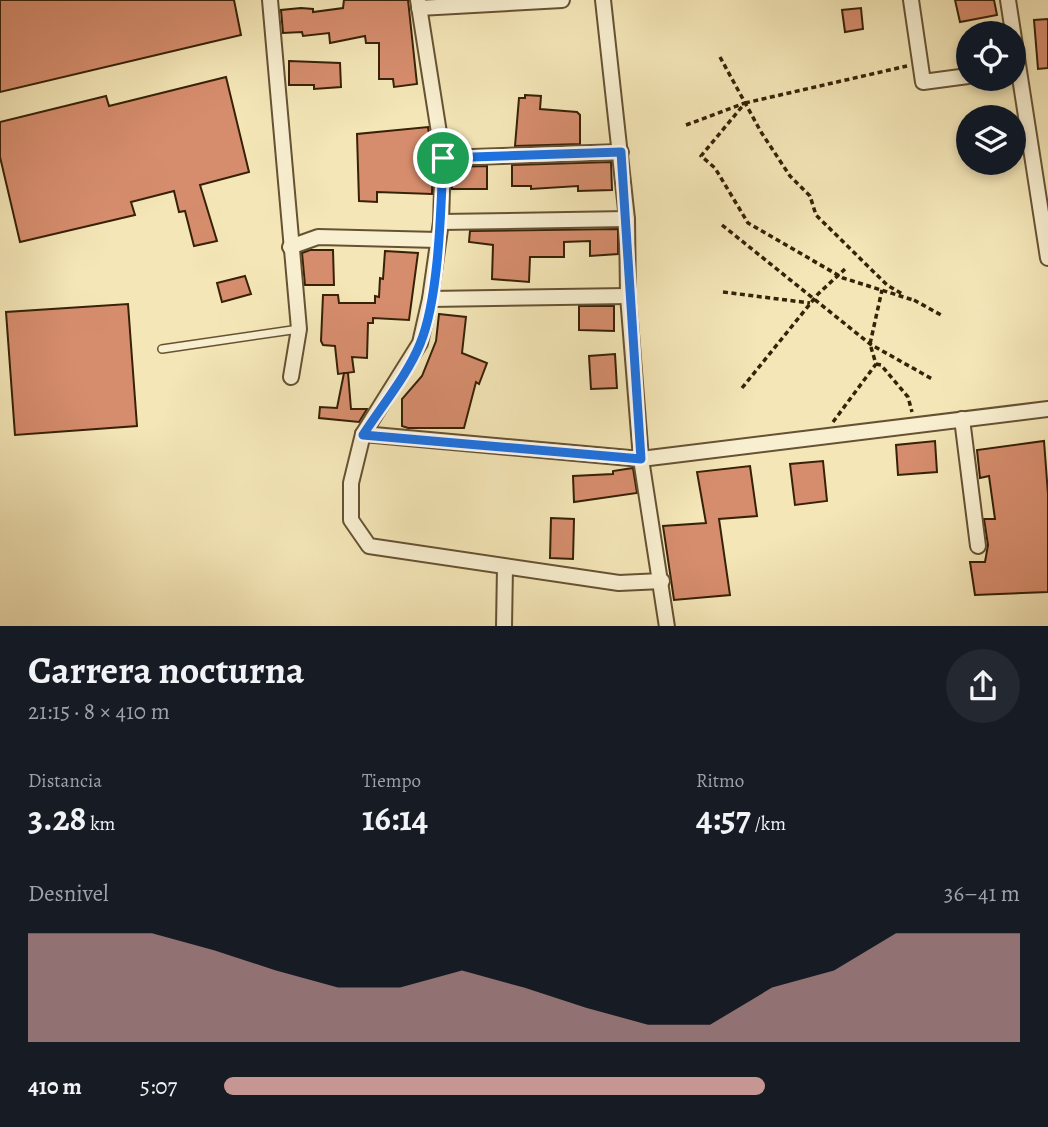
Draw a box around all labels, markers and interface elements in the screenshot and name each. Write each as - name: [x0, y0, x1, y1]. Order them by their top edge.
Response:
- map controls: [956, 21, 1026, 175]
- button: locate: [956, 21, 1026, 91]
- button: layers: [956, 105, 1026, 175]
- pin: [413, 128, 473, 188]
- icon: arrive: [424, 139, 462, 177]
- text: Carrera nocturna: [28, 644, 304, 696]
- button: share: [946, 649, 1020, 723]
- text: 21:15 · 8 × 410 m: [28, 696, 170, 727]
- text: Distancia: [28, 768, 102, 794]
- text: Tiempo: [362, 768, 421, 794]
- text: Ritmo: [696, 768, 744, 794]
- text: 3.28: [28, 794, 86, 842]
- text: 16:14: [362, 794, 428, 842]
- text: 4:57: [696, 794, 751, 842]
- text: km: [86, 811, 115, 837]
- text: /km: [751, 811, 786, 837]
- text: Desnivel: [28, 878, 109, 909]
- text: 36–41 m: [944, 878, 1020, 909]
- text: 410 m: [28, 1071, 82, 1102]
- text: 5:07: [140, 1071, 177, 1102]

